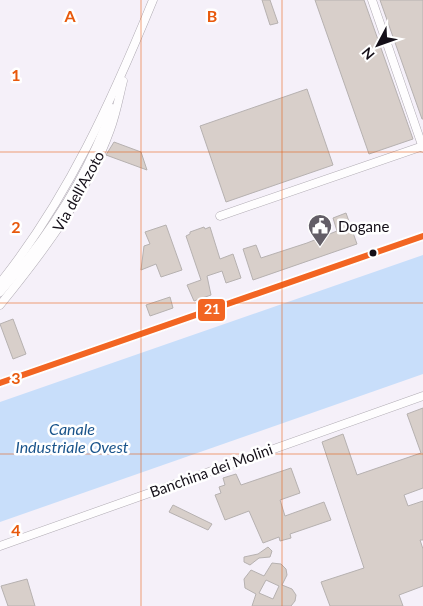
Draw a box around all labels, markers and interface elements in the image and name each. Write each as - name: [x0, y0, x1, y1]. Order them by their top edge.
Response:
- text: A: [63, 6, 76, 25]
- text: B: [207, 6, 217, 25]
- north arrow: [353, 20, 403, 70]
- text: N: [358, 44, 378, 64]
- text: 1: [11, 65, 21, 84]
- street label: Via dell'Azoto: [48, 147, 108, 235]
- public building icon: Dogane: [307, 213, 333, 247]
- text: 2: [11, 217, 21, 236]
- place label: Dogane: [338, 217, 389, 235]
- unlabelled marker: [368, 248, 378, 258]
- line badge: 21: [197, 298, 226, 322]
- text: 21: [204, 300, 220, 317]
- text: 3: [11, 368, 21, 387]
- water label: Canale Industriale Ovest: [15, 419, 129, 456]
- street label: Banchina dei Molini: [147, 439, 275, 501]
- text: 4: [11, 520, 21, 539]

